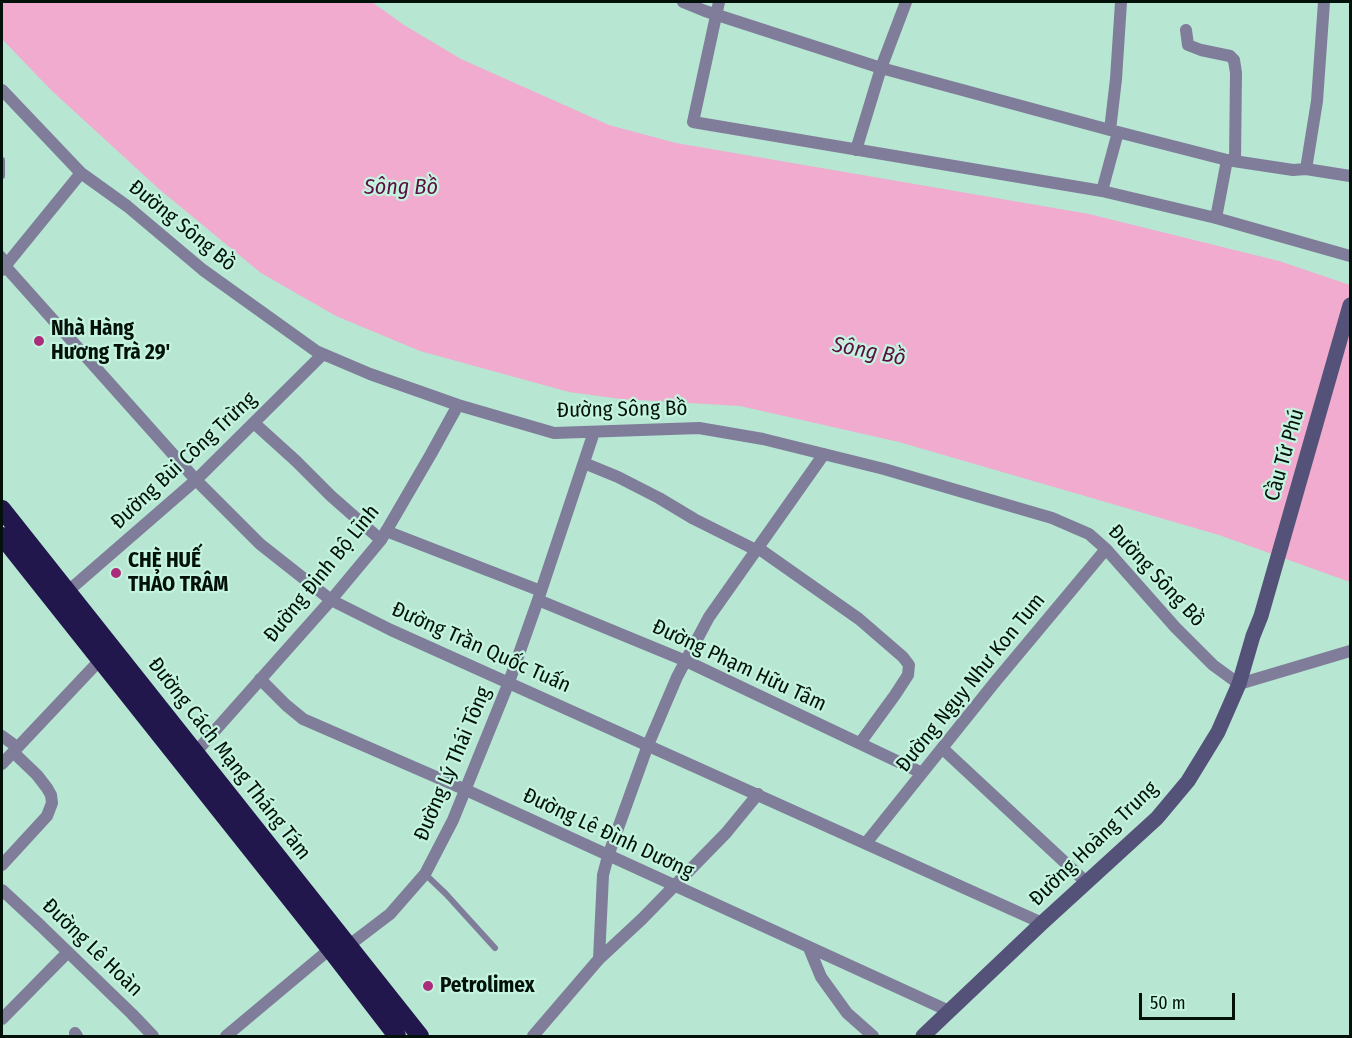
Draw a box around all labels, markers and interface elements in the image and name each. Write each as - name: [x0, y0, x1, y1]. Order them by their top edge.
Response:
- street label: Đường Sông Bồ: [123, 175, 241, 277]
- water label: Sông Bồ: [364, 175, 438, 201]
- place label: Nhà Hàng Hương Trà 29': [51, 316, 170, 366]
- water label: Sông Bồ: [830, 332, 908, 372]
- marker: Nhà Hàng Hương Trà 29': [32, 334, 46, 348]
- street label: Đường Bùi Công Trừng: [106, 387, 262, 535]
- street label: Đường Sông Bồ: [556, 396, 688, 424]
- street label: Cầu Tứ Phú: [1260, 406, 1310, 504]
- street label: Đường Đinh Bộ Lĩnh: [259, 500, 385, 648]
- street label: Đường Sông Bồ: [1102, 520, 1210, 632]
- place label: CHÈ HUẾ THẢO TRÂM: [128, 548, 228, 598]
- marker: CHÈ HUẾ THẢO TRÂM: [109, 566, 123, 580]
- street label: Đường Ngụy Như Kon Tum: [891, 589, 1051, 777]
- street label: Đường Trần Quốc Tuấn: [388, 597, 574, 699]
- street label: Đường Phạm Hữu Tâm: [648, 615, 830, 717]
- street label: Đường Cách Mạng Tháng Tám: [142, 653, 316, 865]
- street label: Đường Lý Thái Tông: [409, 683, 497, 845]
- street label: Đường Hoàng Trung: [1024, 776, 1164, 912]
- street label: Đường Lê Đình Dương: [519, 783, 697, 885]
- street label: Đường Lê Hoàn: [37, 894, 147, 1002]
- place label: Petrolimex: [440, 973, 535, 999]
- marker: Petrolimex: [421, 979, 435, 993]
- scale bar: [1142, 981, 1238, 1019]
- text: 50 m: [1150, 992, 1186, 1014]

